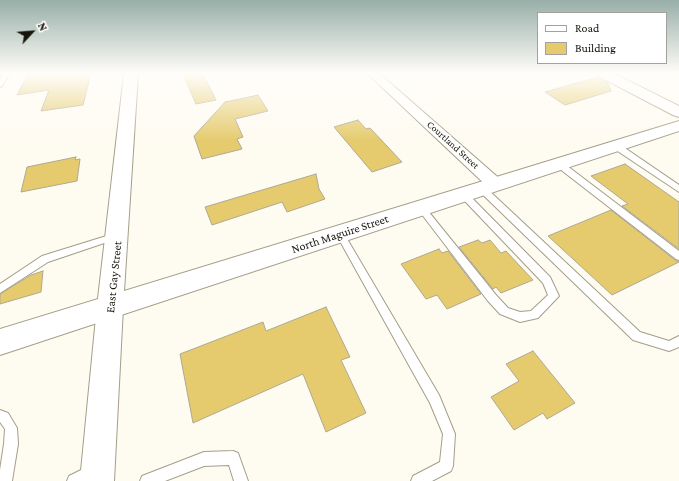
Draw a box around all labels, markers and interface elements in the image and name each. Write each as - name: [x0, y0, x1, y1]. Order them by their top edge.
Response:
- north arrow: [12, 12, 52, 52]
- legend: [537, 12, 667, 64]
- text: N: [36, 21, 50, 33]
- text: Road: [575, 21, 599, 35]
- text: Building: [575, 41, 616, 55]
- street label: Courtland Street: [424, 118, 482, 172]
- street label: North Maguire Street: [290, 212, 390, 256]
- street label: East Gay Street: [103, 240, 125, 314]

